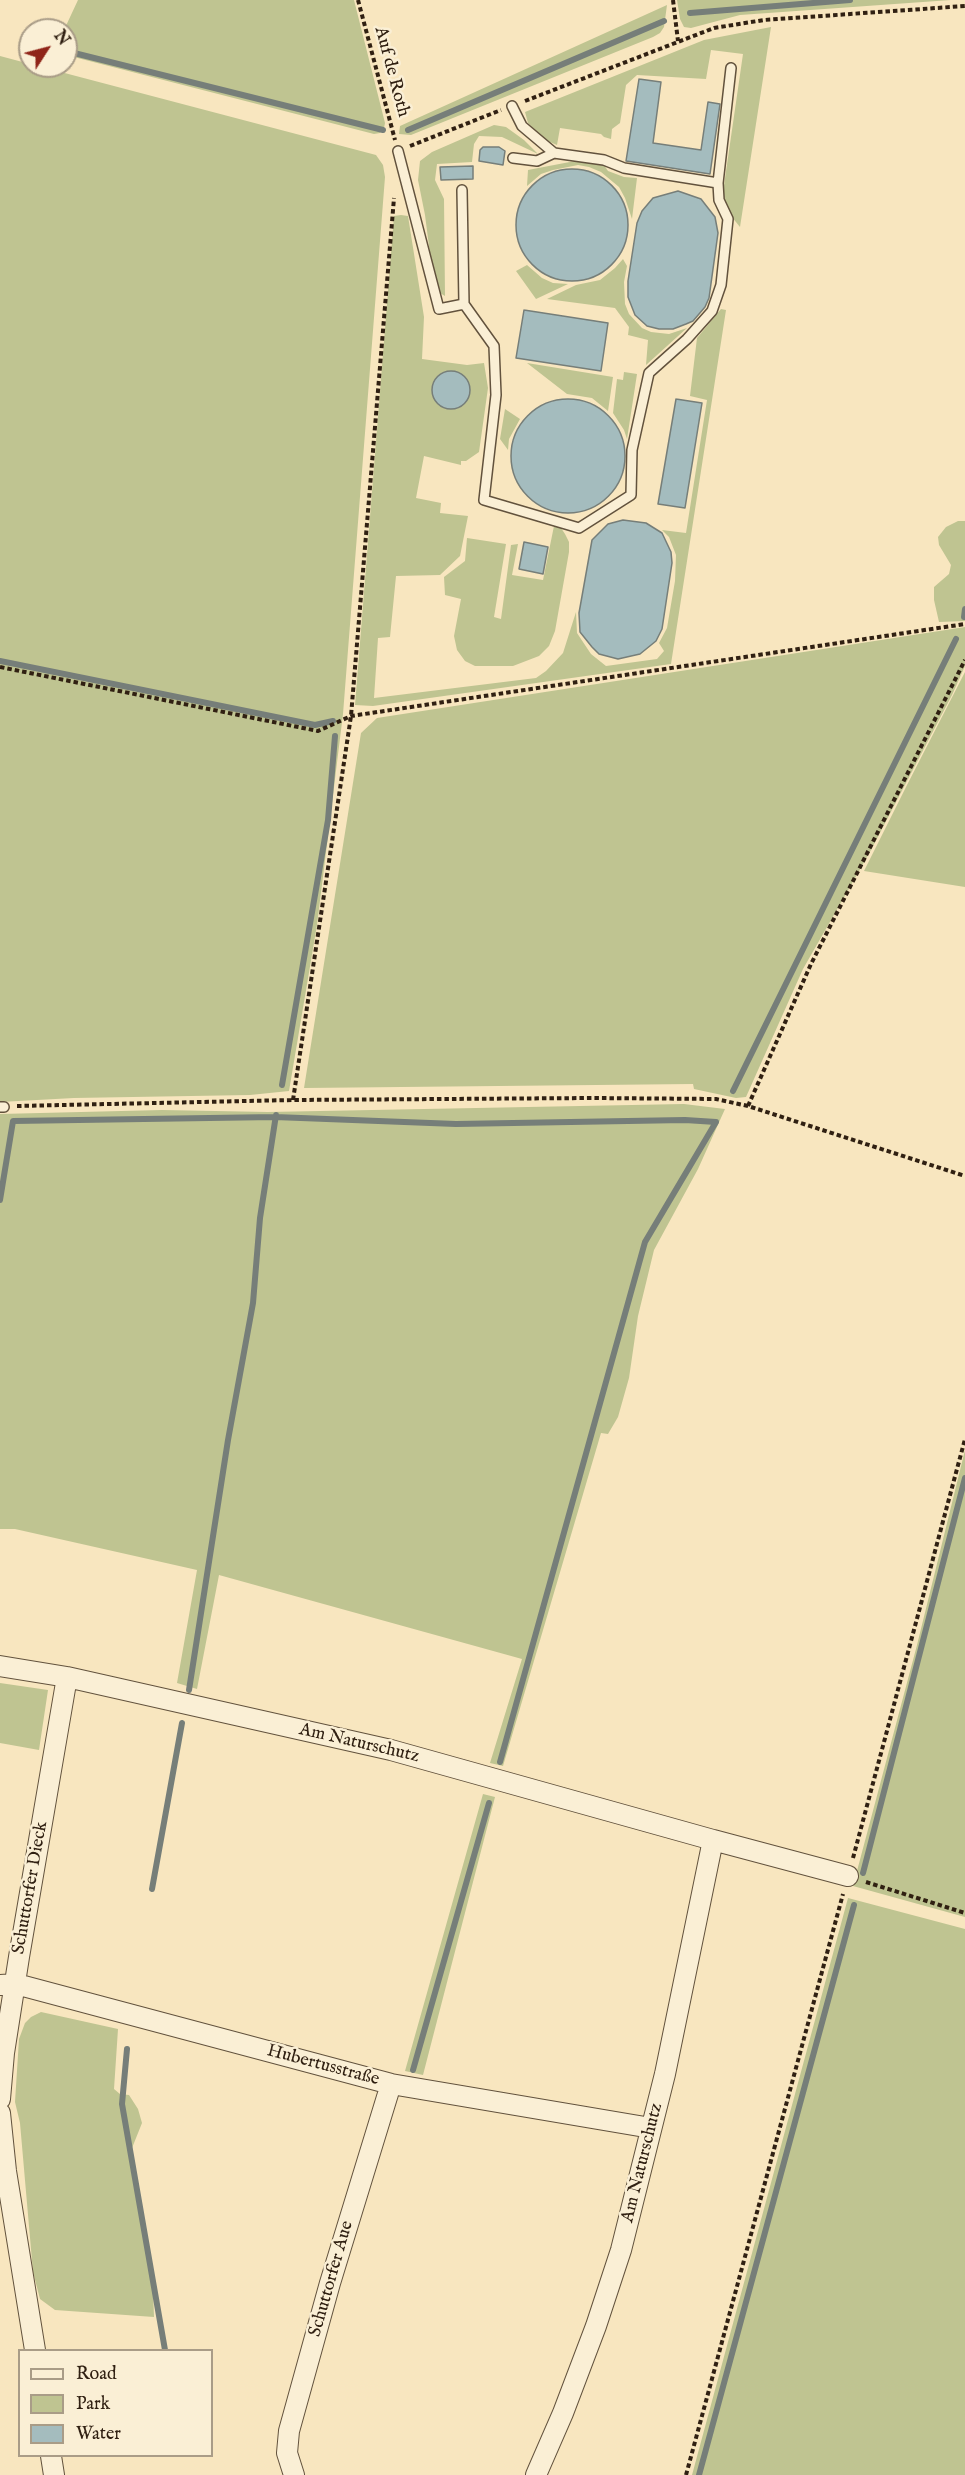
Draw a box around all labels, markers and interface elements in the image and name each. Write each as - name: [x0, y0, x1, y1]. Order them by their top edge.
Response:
- north arrow: [18, 18, 78, 78]
- street label: Auf de Roth: [369, 24, 413, 120]
- text: N: [49, 27, 73, 50]
- street label: Am Naturschutz: [297, 1720, 421, 1768]
- street label: Schuttorfer Dieck: [9, 1820, 53, 1956]
- street label: Hubertusstraße: [265, 2041, 381, 2091]
- street label: Am Naturschutz: [618, 2101, 668, 2225]
- street label: Schuttorfer Aue: [305, 2219, 359, 2339]
- legend: [18, 2349, 213, 2457]
- text: Road: [76, 2363, 117, 2386]
- text: Park: [76, 2393, 110, 2416]
- text: Water: [76, 2423, 121, 2446]

